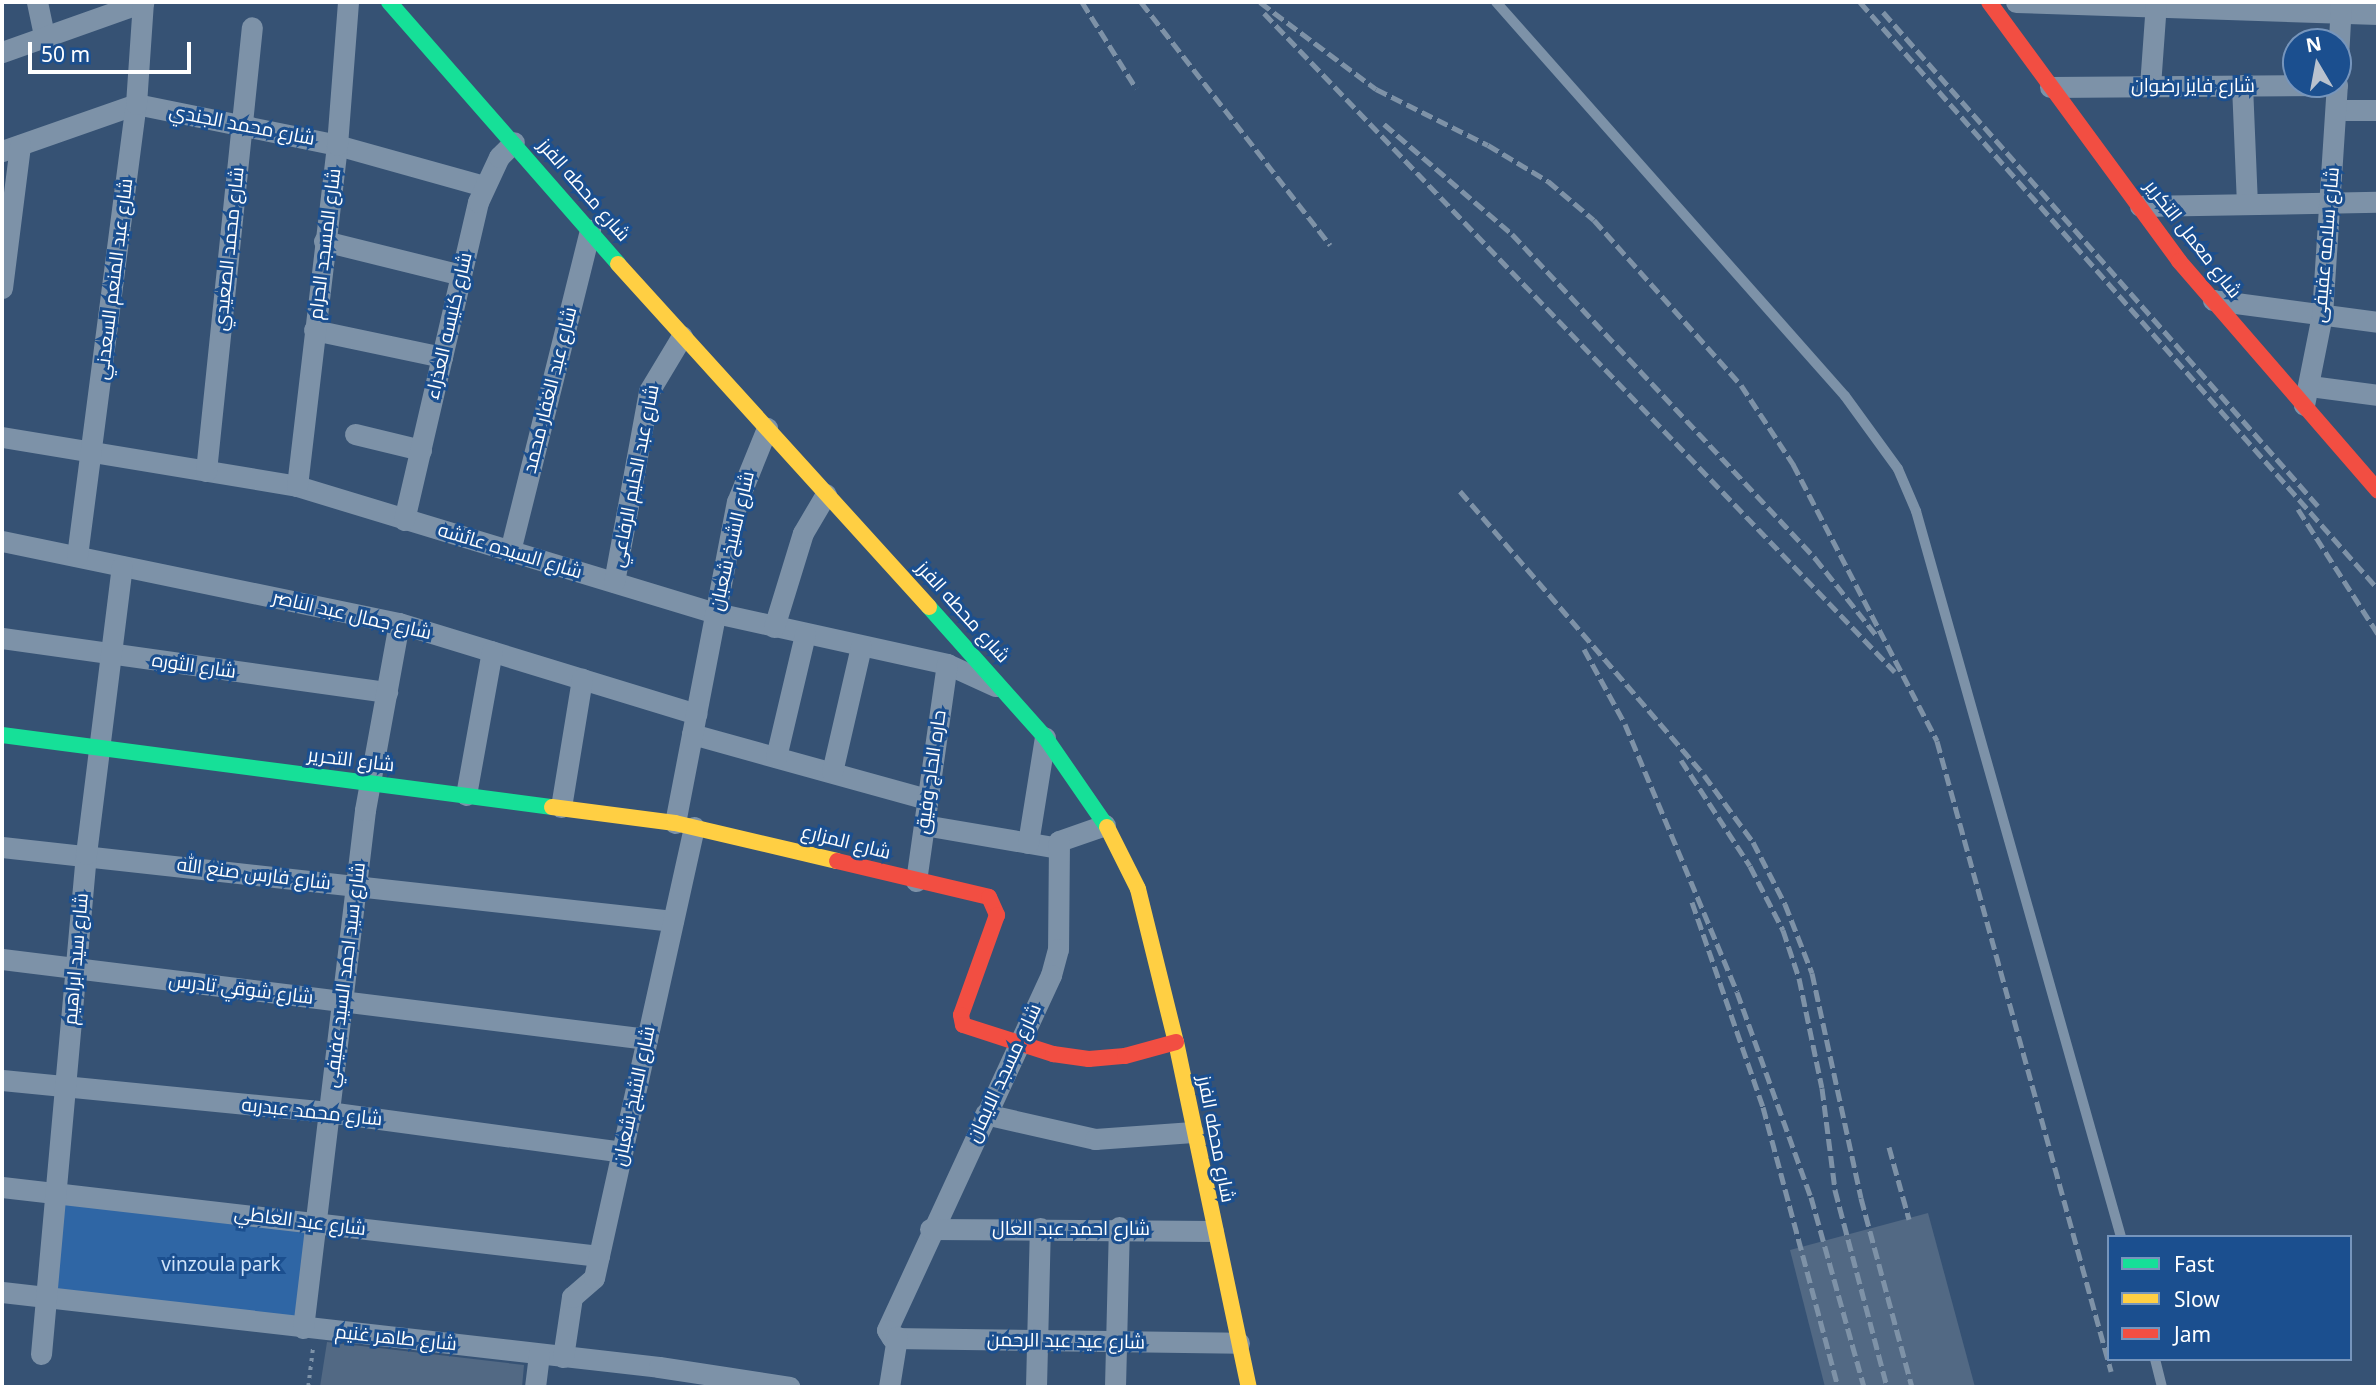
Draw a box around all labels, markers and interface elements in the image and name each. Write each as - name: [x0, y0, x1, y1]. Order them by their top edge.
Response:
- scale bar: [32, 28, 194, 72]
- north arrow: [2282, 28, 2352, 98]
- text: N: [2304, 30, 2324, 58]
- text: 50 m: [41, 40, 90, 68]
- street label: شارع فايز رضوان: [2131, 75, 2255, 97]
- street label: شارع محمد الجندي: [167, 100, 317, 150]
- street label: شارع محطه الفرز: [533, 134, 635, 246]
- street label: شارع محمد الصعيدي: [209, 166, 249, 332]
- street label: شارع سلامه عفيفى: [2308, 166, 2344, 324]
- street label: شارع المسجد الحرام: [304, 167, 346, 321]
- street label: شارع معمل التكرير: [2140, 175, 2246, 303]
- street label: شارع عبد المنعم السعدني: [90, 177, 138, 381]
- street label: شارع كنيسه العذراء: [421, 250, 477, 402]
- street label: شارع عبد الغفار محمد: [518, 305, 582, 475]
- street label: شارع عبد الحليم الرفاعي: [606, 383, 664, 569]
- street label: شارع الشيخ شعبان: [705, 469, 759, 613]
- street label: شارع السيده عائشه: [435, 518, 585, 584]
- street label: شارع محطه الفرز: [911, 557, 1015, 667]
- street label: شارع جمال عبد الناصر: [270, 586, 434, 644]
- street label: شارع الثوره: [150, 649, 238, 683]
- street label: حاره الحاج وفيق: [911, 709, 951, 835]
- street label: شارع التحرير: [306, 743, 396, 777]
- street label: شارع المزارع: [799, 820, 893, 864]
- street label: شارع فارس صنع الله: [176, 853, 332, 895]
- street label: شارع سيد احمد السيد عفيفي: [320, 861, 370, 1089]
- street label: شارع سيد ابراهيم: [59, 892, 93, 1026]
- street label: شارع شوقي تادرس: [167, 969, 315, 1009]
- street label: شارع مسجد الايمان: [962, 1000, 1046, 1146]
- street label: شارع الشيخ شعبان: [608, 1024, 660, 1168]
- street label: شارع محطه الفرز: [1193, 1074, 1239, 1204]
- street label: شارع محمد عبدربه: [241, 1093, 383, 1131]
- street label: شارع عبد العاطي: [233, 1202, 367, 1240]
- street label: شارع احمد عبد العال: [992, 1218, 1150, 1240]
- legend: [2107, 1235, 2352, 1361]
- text: Fast: [2174, 1250, 2214, 1278]
- park label: vinzoula park: [161, 1254, 281, 1276]
- text: Slow: [2174, 1285, 2220, 1313]
- street label: شارع طاهر غنيم: [334, 1320, 458, 1356]
- text: Jam: [2174, 1320, 2211, 1348]
- street label: شارع عيد عبد الرحمن: [987, 1328, 1145, 1354]

